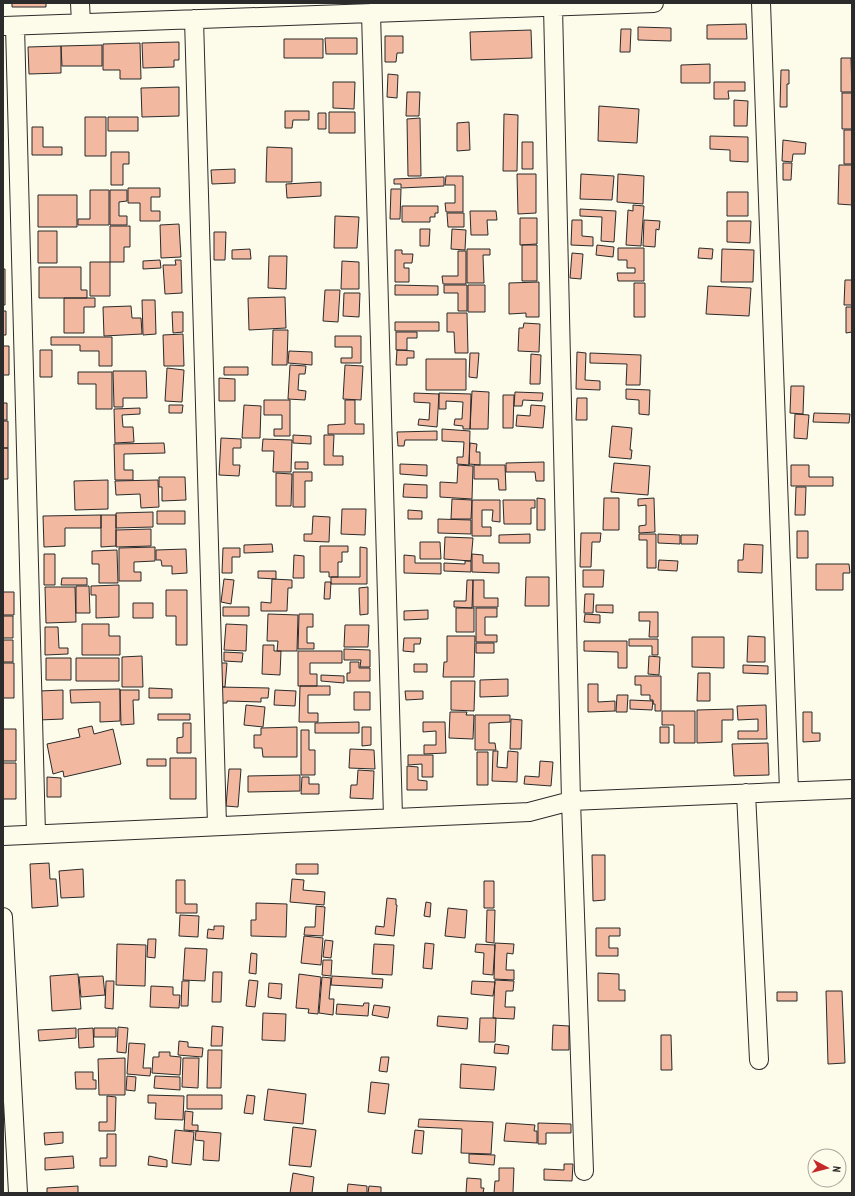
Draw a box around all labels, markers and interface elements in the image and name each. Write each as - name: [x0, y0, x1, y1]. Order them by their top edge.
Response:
- north arrow: [807, 1148, 847, 1188]
- text: N: [830, 1165, 844, 1173]

